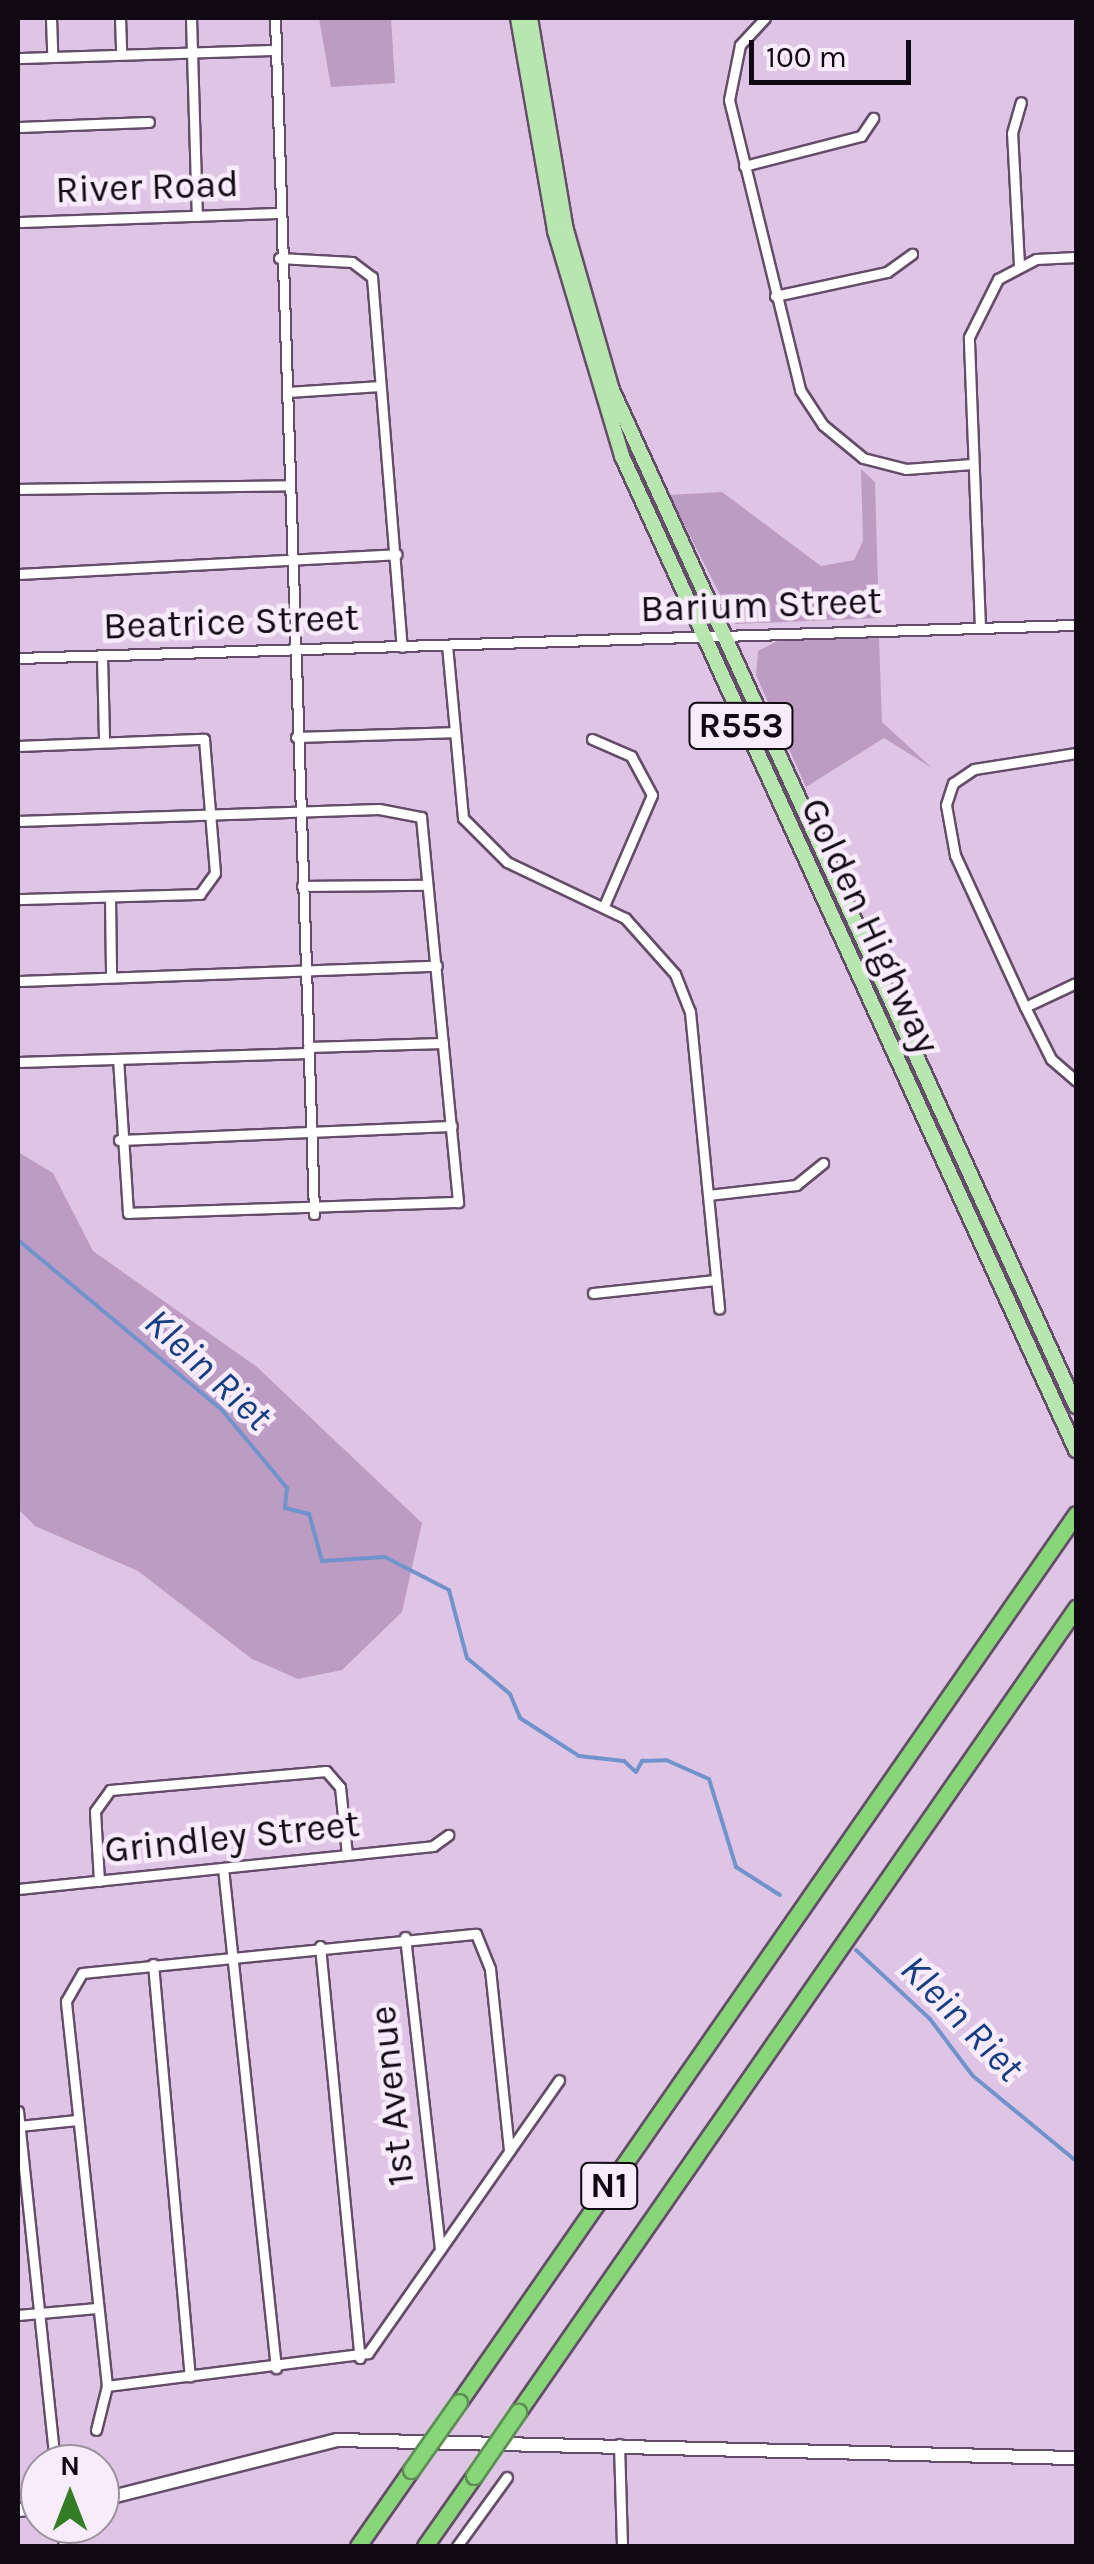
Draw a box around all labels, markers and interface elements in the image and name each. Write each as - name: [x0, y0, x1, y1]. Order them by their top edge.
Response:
- scale bar: [754, 20, 916, 82]
- text: 100 m: [766, 39, 847, 75]
- street label: River Road: [55, 161, 239, 213]
- street label: Barium Street: [640, 578, 882, 632]
- street label: Beatrice Street: [102, 595, 360, 649]
- road number: R553: [686, 696, 796, 756]
- street label: Golden Highway: [791, 791, 949, 1061]
- water label: Klein Riet: [134, 1298, 282, 1440]
- street label: Grindley Street: [102, 1801, 362, 1873]
- water label: Klein Riet: [890, 1945, 1034, 2091]
- street label: 1st Avenue: [360, 2004, 424, 2188]
- road number: N1: [579, 2156, 639, 2216]
- north arrow: [20, 2444, 120, 2544]
- text: N: [60, 2449, 80, 2482]

